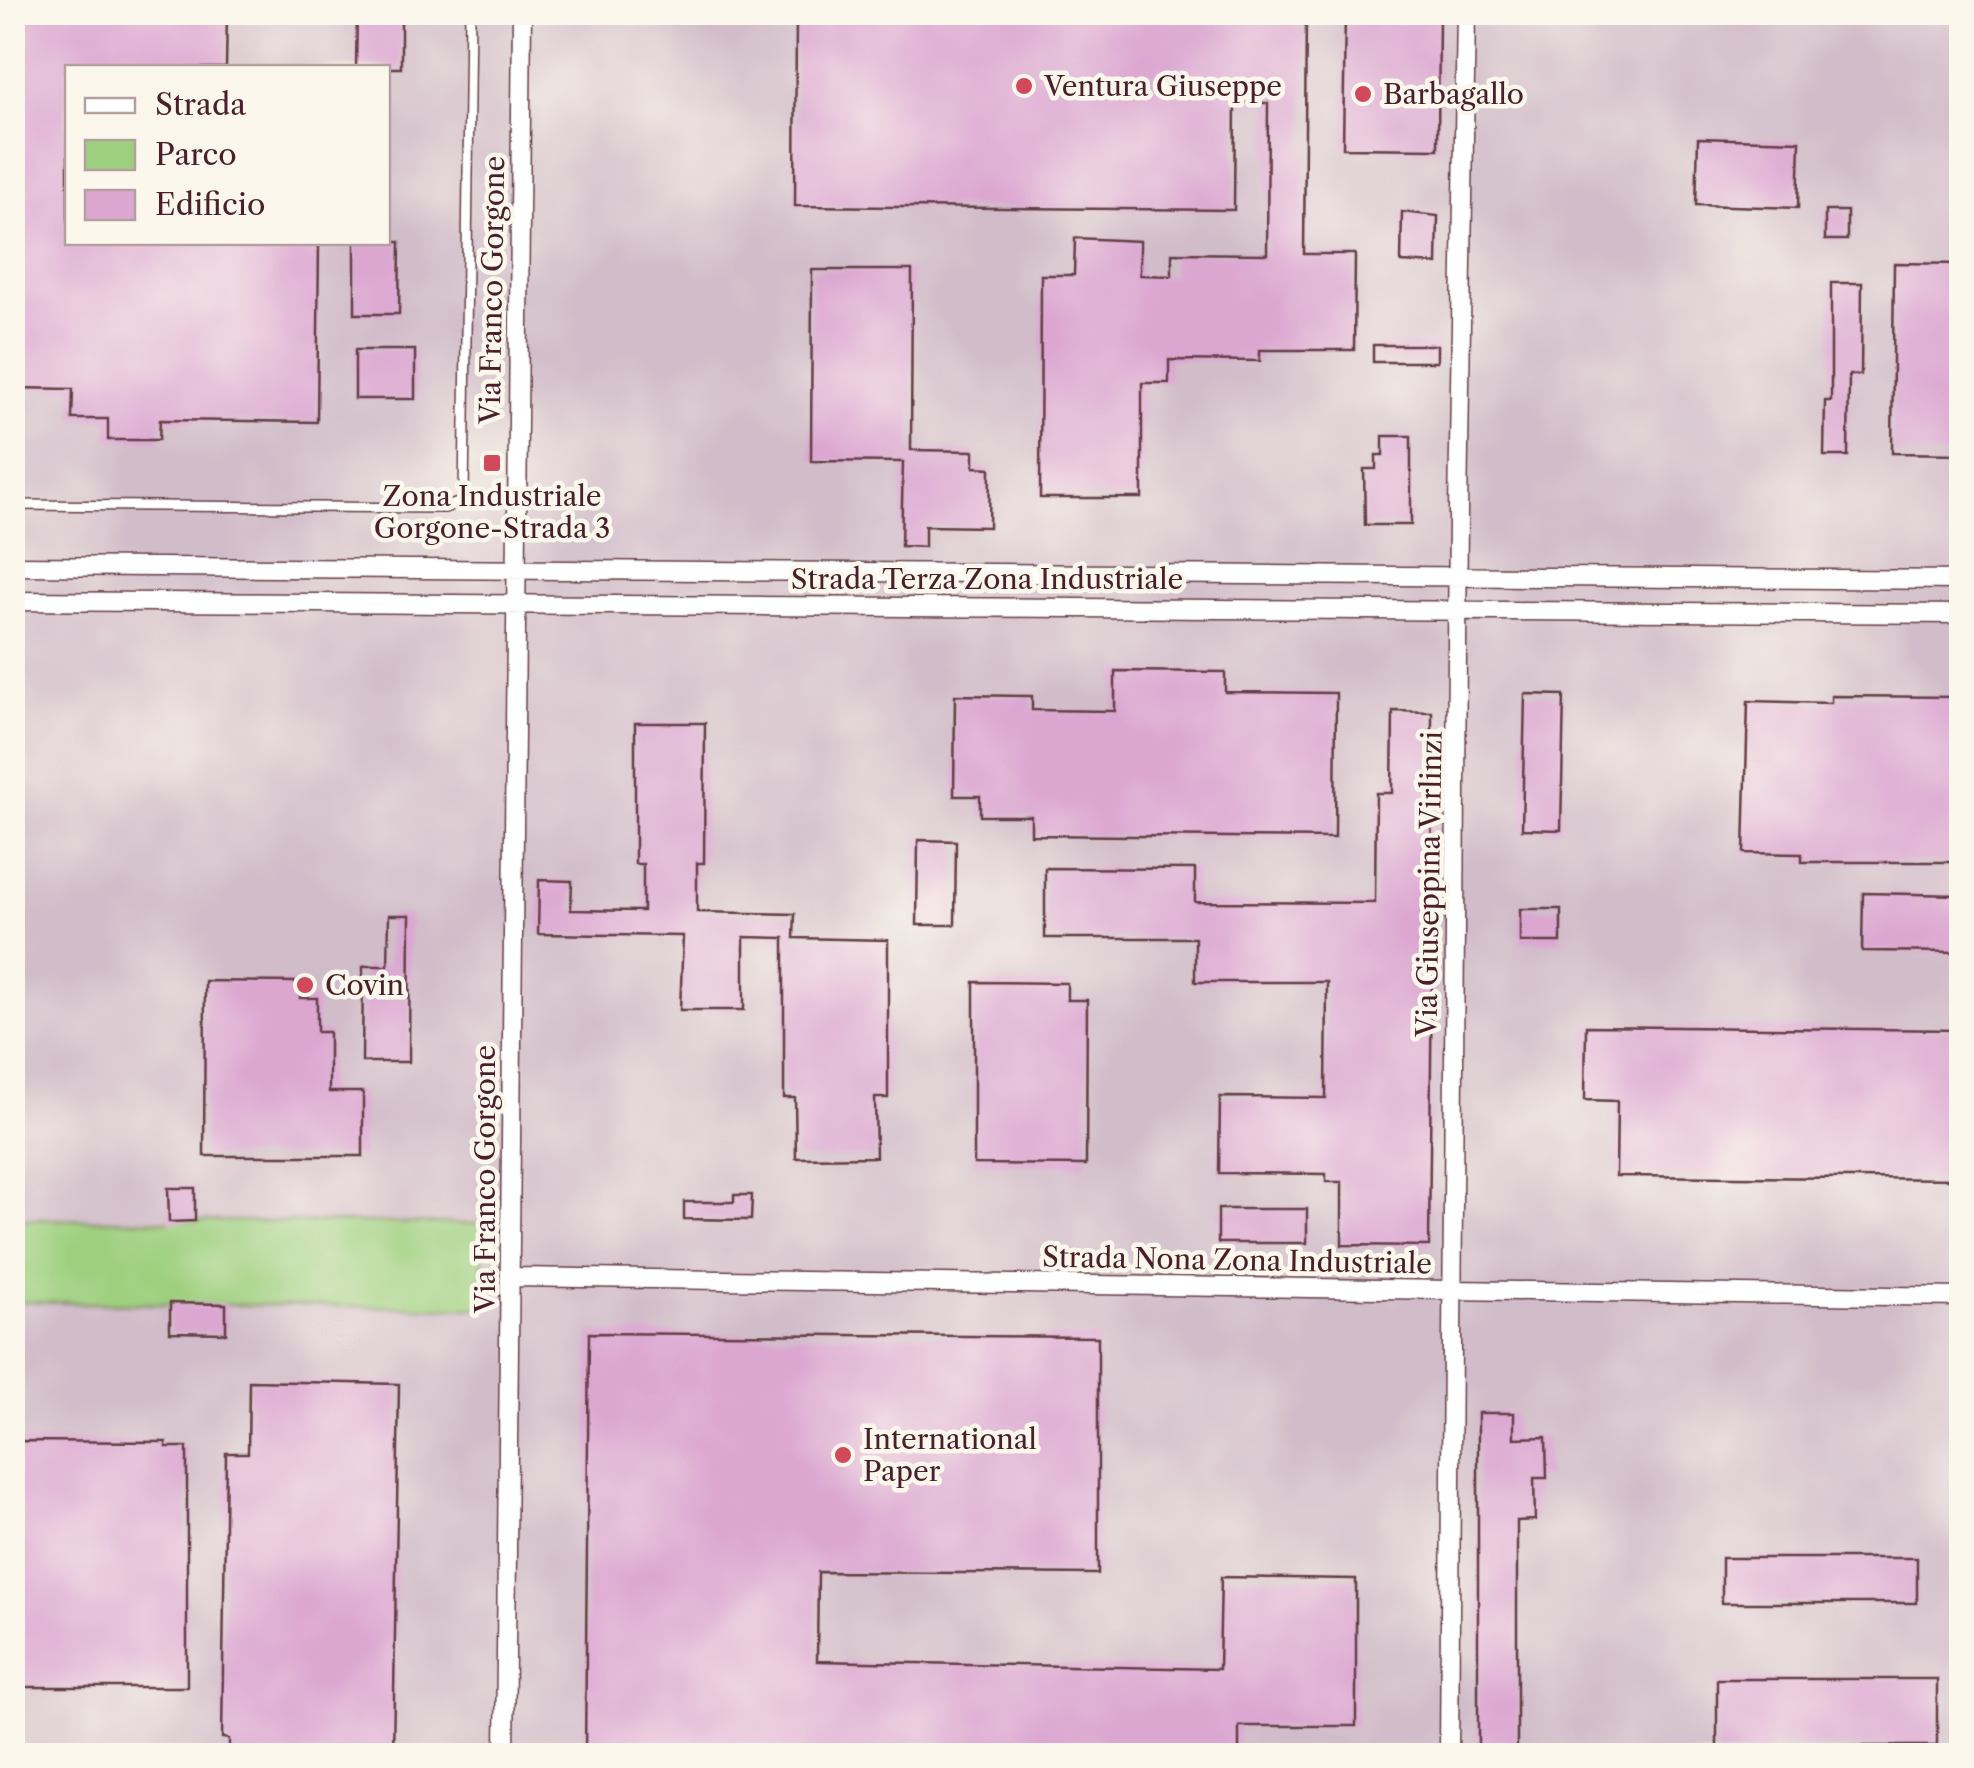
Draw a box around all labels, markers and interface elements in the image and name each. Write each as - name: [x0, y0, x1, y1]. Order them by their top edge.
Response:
- legend: [65, 65, 390, 245]
- place label: Ventura Giuseppe: [1043, 69, 1282, 103]
- marker: Ventura Giuseppe: [1013, 75, 1035, 97]
- place label: Barbagallo: [1383, 77, 1524, 111]
- marker: Barbagallo: [1352, 83, 1374, 105]
- text: Strada: [155, 86, 246, 123]
- text: Parco: [155, 136, 237, 173]
- street label: Via Franco Gorgone: [473, 156, 511, 425]
- text: Edificio: [155, 186, 265, 223]
- marker: Zona Industriale Gorgone-Strada 3: [481, 452, 503, 474]
- place label: Zona Industriale Gorgone-Strada 3: [374, 479, 610, 545]
- street label: Strada Terza Zona Industriale: [791, 562, 1183, 596]
- street label: Via Giuseppina Virlinzi: [1409, 731, 1449, 1038]
- place label: Covin: [325, 968, 404, 1002]
- marker: Covin: [294, 974, 316, 996]
- street label: Via Franco Gorgone: [468, 1045, 502, 1314]
- street label: Strada Nona Zona Industriale: [1042, 1240, 1432, 1280]
- place label: International Paper: [863, 1422, 1037, 1488]
- marker: International Paper: [832, 1444, 854, 1466]

